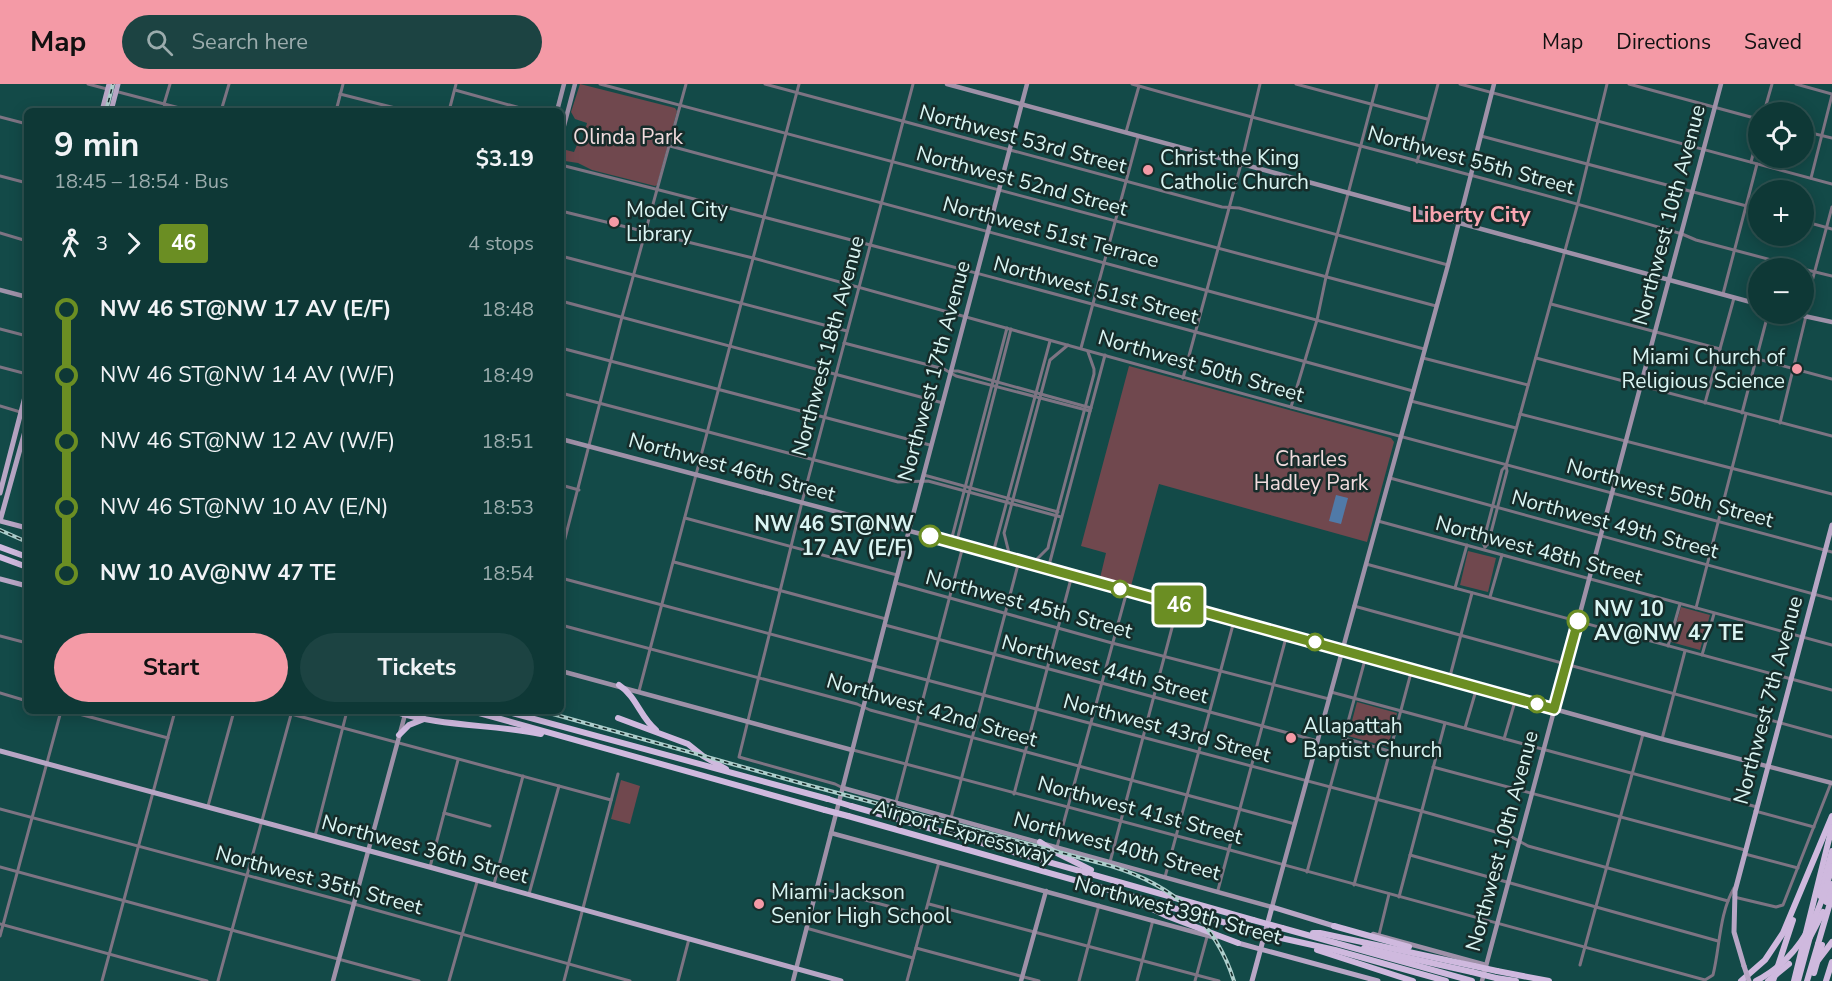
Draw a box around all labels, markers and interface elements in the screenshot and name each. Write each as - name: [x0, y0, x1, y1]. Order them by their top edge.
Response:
- search box: [122, 15, 542, 69]
- text: Map: [30, 23, 86, 61]
- icon: search: [143, 26, 176, 59]
- text: Search here: [191, 27, 308, 57]
- text: Map: [1542, 28, 1583, 56]
- text: Directions: [1616, 28, 1711, 56]
- text: Saved: [1744, 28, 1802, 56]
- street label: Northwest 53rd Street: [916, 98, 1130, 180]
- street label: Northwest 10th Avenue: [1626, 102, 1712, 328]
- map controls: [1748, 102, 1814, 324]
- button: locate: [1748, 102, 1814, 168]
- street label: Northwest 55th Street: [1364, 119, 1578, 201]
- text: 9 min: [54, 123, 139, 168]
- park label: Olinda Park: [573, 123, 683, 151]
- street label: Northwest 52nd Street: [913, 139, 1132, 223]
- text: $3.19: [476, 144, 534, 174]
- place label: Christ the King Catholic Church: [1160, 144, 1309, 196]
- marker: Christ the King Catholic Church: [1141, 163, 1155, 177]
- text: 18:45 – 18:54 · Bus: [54, 168, 229, 195]
- button: +: [1748, 180, 1814, 246]
- street label: Northwest 51st Terrace: [940, 190, 1162, 274]
- place label: Model City Library: [626, 196, 728, 248]
- district label: Liberty City: [1411, 200, 1531, 230]
- marker: Model City Library: [607, 215, 621, 229]
- icon: walk: [54, 227, 87, 260]
- icon: forward: [117, 227, 150, 260]
- text: 46: [171, 229, 196, 257]
- text: 3: [96, 230, 108, 257]
- text: 4 stops: [468, 230, 534, 257]
- street label: Northwest 18th Avenue: [785, 233, 871, 459]
- street label: Northwest 51st Street: [990, 249, 1202, 331]
- street label: Northwest 17th Avenue: [891, 258, 977, 484]
- button: −: [1748, 258, 1814, 324]
- text: NW 46 ST@NW 17 AV (E/F): [100, 294, 391, 324]
- text: 18:48: [481, 296, 534, 323]
- street label: Northwest 50th Street: [1095, 323, 1308, 409]
- place label: Miami Church of Religious Science: [1622, 343, 1786, 395]
- text: NW 46 ST@NW 14 AV (W/F): [100, 360, 395, 390]
- text: 18:49: [481, 362, 534, 389]
- marker: Miami Church of Religious Science: [1790, 362, 1804, 376]
- text: NW 46 ST@NW 12 AV (W/F): [100, 426, 395, 456]
- street label: Northwest 46th Street: [625, 426, 839, 508]
- text: 18:51: [481, 428, 534, 455]
- park label: Charles Hadley Park: [1254, 445, 1369, 497]
- street label: Northwest 50th Street: [1563, 452, 1777, 534]
- street label: Northwest 49th Street: [1508, 483, 1722, 565]
- text: NW 46 ST@NW 10 AV (E/N): [100, 492, 388, 522]
- text: 18:53: [481, 494, 534, 521]
- street label: Northwest 48th Street: [1432, 509, 1646, 591]
- place label: NW 46 ST@NW 17 AV (E/F): [754, 510, 914, 562]
- marker: NW 46 ST@NW 17 AV (E/F): [919, 525, 941, 547]
- text: NW 10 AV@NW 47 TE: [100, 558, 336, 588]
- text: 18:54: [481, 560, 534, 587]
- street label: Northwest 45th Street: [922, 563, 1136, 645]
- unlabelled marker: [1111, 580, 1129, 598]
- line badge: 46: [1152, 586, 1206, 624]
- text: 46: [1166, 591, 1192, 619]
- street label: Northwest 7th Avenue: [1727, 593, 1809, 807]
- place label: NW 10 AV@NW 47 TE: [1594, 595, 1744, 647]
- marker: NW 10 AV@NW 47 TE: [1567, 610, 1589, 632]
- street label: Northwest 44th Street: [998, 628, 1212, 710]
- button: Start: [54, 633, 288, 702]
- button: Tickets: [300, 633, 534, 702]
- unlabelled marker: [1306, 633, 1324, 651]
- street label: Northwest 42nd Street: [823, 667, 1041, 754]
- street label: Northwest 43rd Street: [1060, 687, 1274, 769]
- unlabelled marker: [1528, 695, 1546, 713]
- place label: Allapattah Baptist Church: [1303, 712, 1442, 764]
- street label: Northwest 10th Avenue: [1459, 728, 1545, 954]
- marker: Allapattah Baptist Church: [1284, 731, 1298, 745]
- street label: Northwest 41st Street: [1034, 769, 1246, 851]
- street label: Airport Expressway: [870, 793, 1056, 871]
- street label: Northwest 40th Street: [1010, 805, 1224, 887]
- street label: Northwest 36th Street: [318, 808, 532, 890]
- street label: Northwest 35th Street: [212, 839, 426, 921]
- street label: Northwest 39th Street: [1071, 869, 1285, 951]
- place label: Miami Jackson Senior High School: [771, 878, 952, 930]
- marker: Miami Jackson Senior High School: [752, 897, 766, 911]

